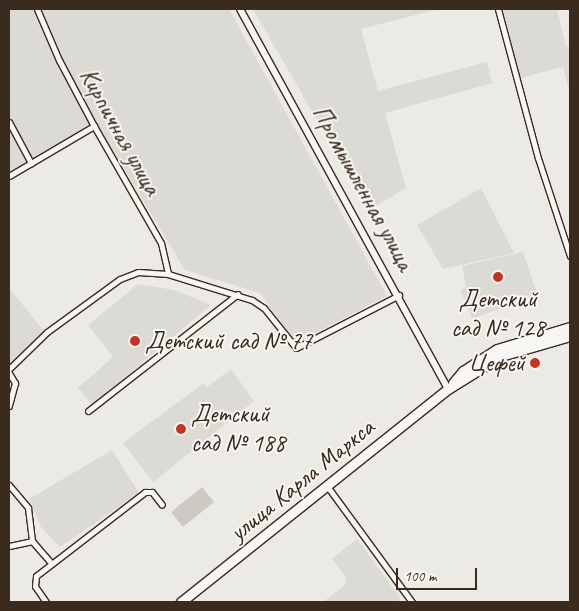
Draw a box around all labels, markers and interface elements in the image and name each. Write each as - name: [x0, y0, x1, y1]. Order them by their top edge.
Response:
- street label: Кирпичная улица: [72, 62, 168, 202]
- street label: Промышленная улица: [305, 100, 421, 276]
- marker: Детский сад № 128: [492, 271, 504, 283]
- place label: Детский сад № 128: [451, 285, 545, 344]
- place label: Детский сад № 77: [145, 326, 312, 356]
- marker: Детский сад № 77: [129, 335, 141, 347]
- place label: Цефей: [469, 348, 525, 378]
- marker: Цефей: [529, 357, 541, 369]
- place label: Детский сад № 188: [191, 400, 285, 459]
- street label: улица Карла Маркса: [224, 413, 380, 547]
- marker: Детский сад № 188: [175, 423, 187, 435]
- scale bar: [399, 558, 480, 590]
- text: 100 m: [404, 567, 436, 586]

